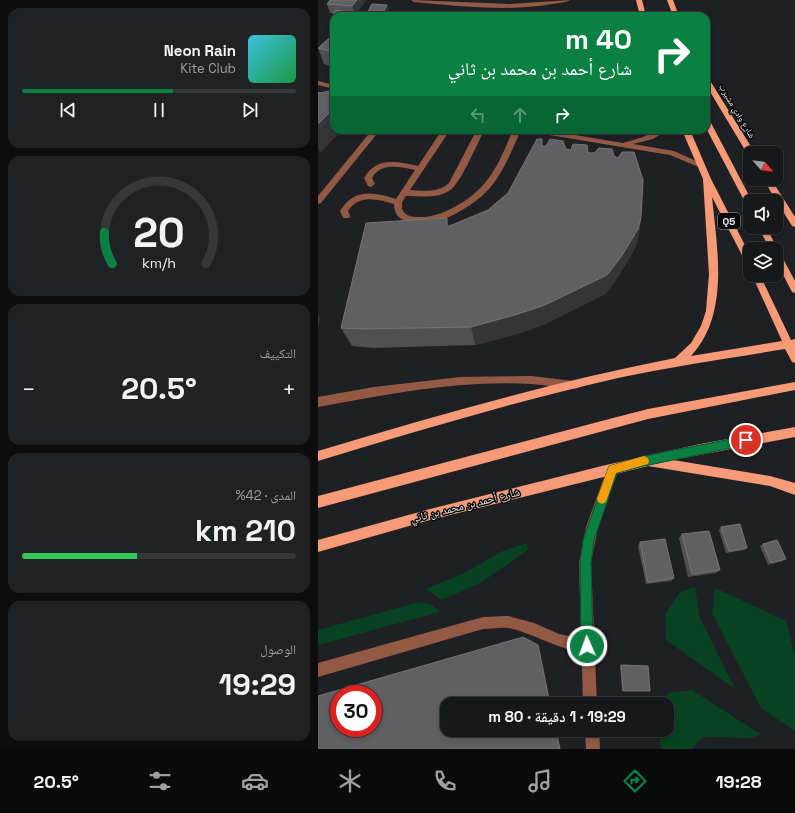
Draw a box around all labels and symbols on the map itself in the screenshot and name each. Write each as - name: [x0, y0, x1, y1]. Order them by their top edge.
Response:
- street label: شارع وادي مشيرب: [715, 82, 758, 141]
- north arrow: [743, 146, 783, 186]
- road number: Q5: [718, 213, 740, 229]
- pin: [729, 423, 763, 457]
- street label: شارع أحمد بن محمد بن ثاني: [409, 485, 522, 527]
- position arrow: [566, 625, 608, 667]
- speed limit sign: 30: [330, 685, 382, 737]

